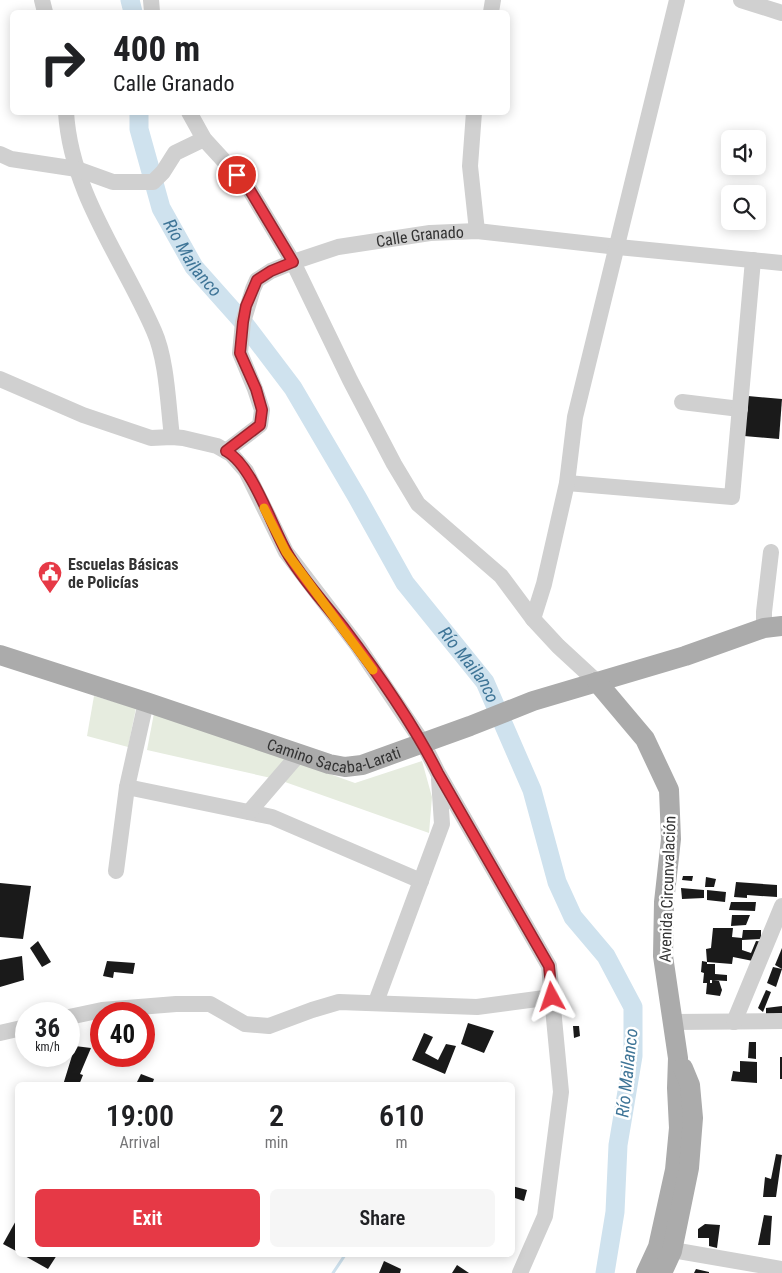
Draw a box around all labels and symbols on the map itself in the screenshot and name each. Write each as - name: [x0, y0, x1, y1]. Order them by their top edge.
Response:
- pin: [216, 154, 258, 196]
- water label: Río Mailanco: [159, 215, 226, 301]
- street label: Calle Granado: [375, 223, 464, 251]
- place label: Escuelas Básicas de Policías: [68, 555, 179, 592]
- public building icon: Escuelas Básicas de Policías: [37, 560, 63, 594]
- water label: Río Mailanco: [434, 622, 504, 706]
- street label: Camino Sacaba-Larati: [264, 735, 403, 777]
- street label: Avenida Circunvalación: [655, 815, 680, 963]
- position arrow: [525, 970, 577, 1022]
- speed limit sign: 40: [90, 1002, 155, 1067]
- water label: Río Mailanco: [611, 1027, 642, 1119]

